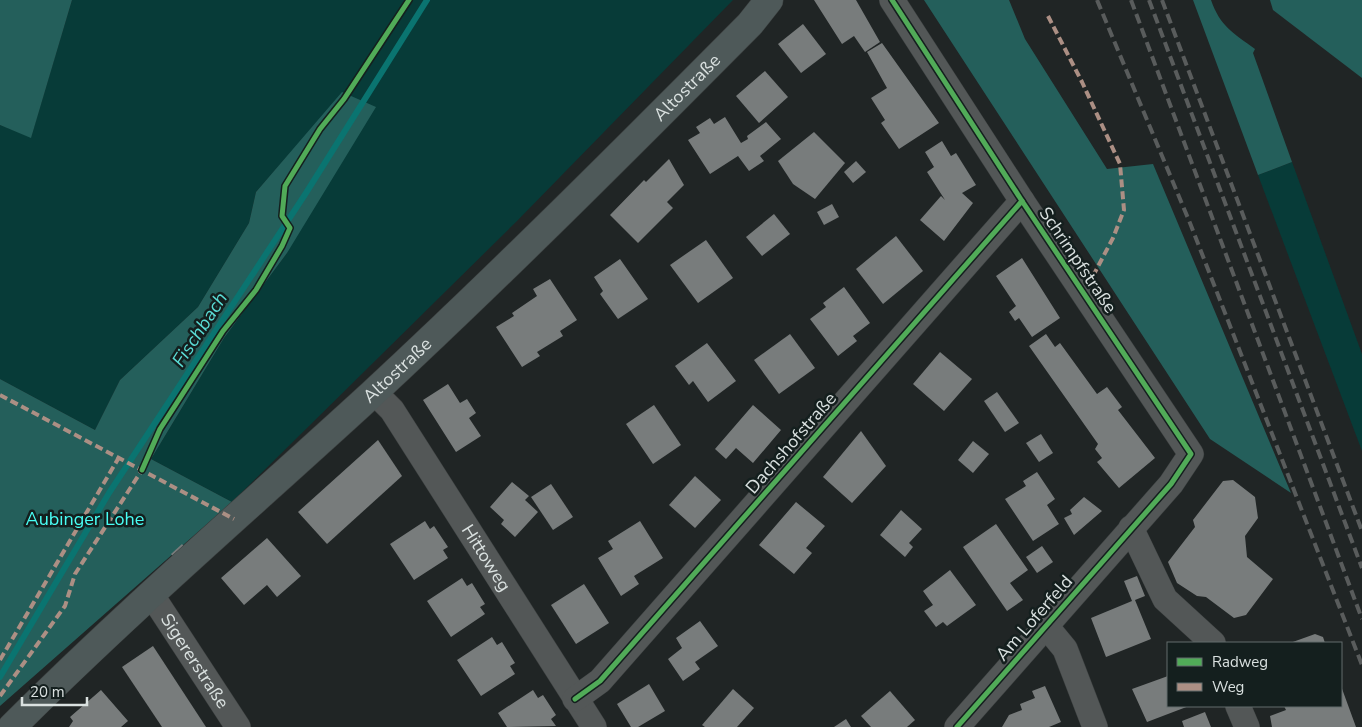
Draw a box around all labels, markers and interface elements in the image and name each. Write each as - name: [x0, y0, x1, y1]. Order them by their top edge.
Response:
- street label: Altostraße: [648, 49, 726, 126]
- street label: Schrimpfstraße: [1034, 202, 1122, 318]
- water label: Fischbach: [166, 287, 234, 372]
- street label: Altostraße: [358, 332, 437, 409]
- street label: Dachshofstraße: [740, 387, 842, 499]
- park label: Aubinger Lohe: [26, 507, 144, 531]
- street label: Hittoweg: [456, 520, 517, 596]
- street label: Am Loferfeld: [990, 570, 1078, 666]
- street label: Sigererstraße: [155, 609, 235, 713]
- legend: [1167, 642, 1342, 707]
- text: Radweg: [1212, 652, 1268, 672]
- scale bar: [22, 674, 88, 706]
- text: Weg: [1212, 677, 1244, 697]
- text: 20 m: [30, 682, 65, 702]

